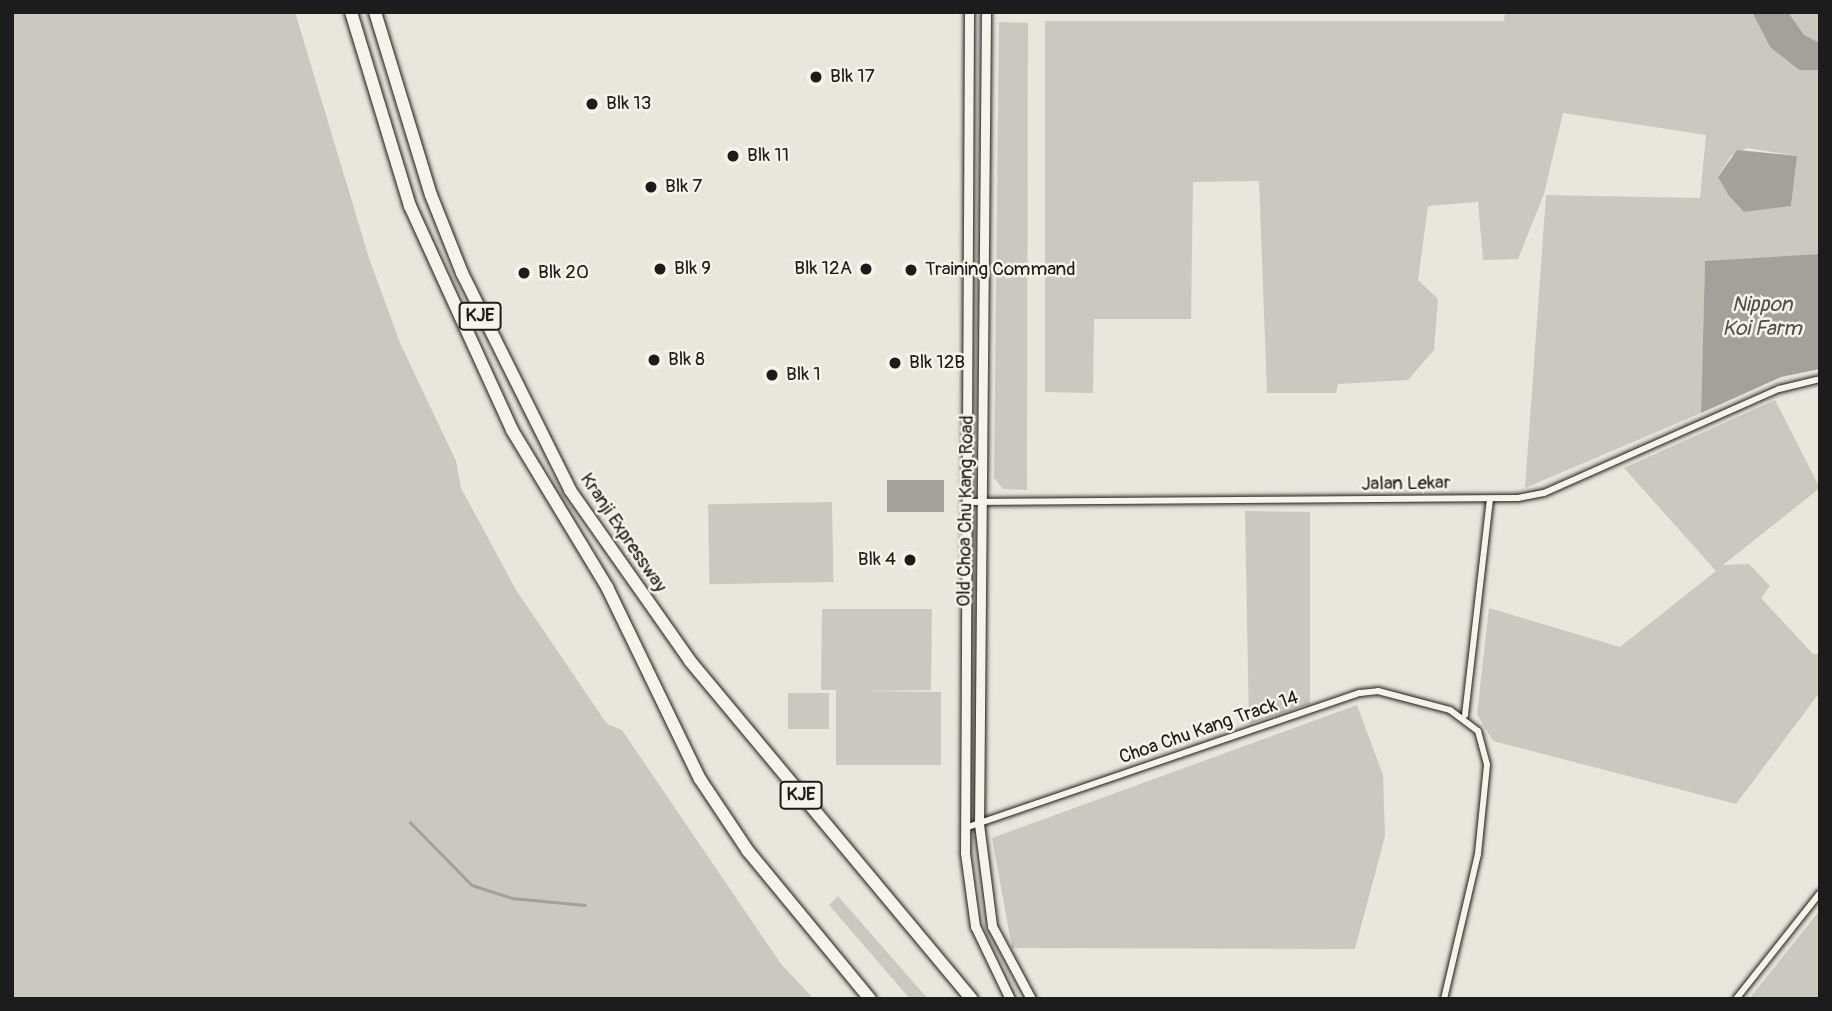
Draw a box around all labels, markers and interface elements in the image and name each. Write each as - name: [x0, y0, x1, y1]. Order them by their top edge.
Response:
- place label: Blk 17: [830, 66, 875, 88]
- marker: Blk 17: [808, 69, 824, 85]
- place label: Blk 13: [606, 93, 651, 115]
- marker: Blk 13: [584, 96, 600, 112]
- place label: Blk 11: [747, 145, 789, 167]
- marker: Blk 11: [725, 148, 741, 164]
- place label: Blk 7: [665, 176, 702, 198]
- marker: Blk 7: [643, 179, 659, 195]
- place label: Blk 9: [674, 258, 711, 280]
- place label: Blk 12A: [794, 258, 852, 280]
- place label: Training Command: [925, 259, 1076, 281]
- marker: Blk 9: [652, 261, 668, 277]
- marker: Blk 12A: [858, 261, 874, 277]
- place label: Blk 20: [538, 262, 589, 284]
- marker: Training Command: [903, 262, 919, 278]
- marker: Blk 20: [516, 265, 532, 281]
- water label: Nippon Koi Farm: [1722, 292, 1802, 342]
- road number: KJE: [457, 302, 503, 330]
- place label: Blk 8: [668, 349, 705, 371]
- marker: Blk 8: [646, 352, 662, 368]
- place label: Blk 12B: [909, 352, 965, 374]
- marker: Blk 12B: [887, 355, 903, 371]
- place label: Blk 1: [786, 364, 821, 386]
- marker: Blk 1: [764, 367, 780, 383]
- street label: Old Choa Chu Kang Road: [953, 415, 979, 607]
- street label: Kranji Expressway: [575, 469, 671, 597]
- street label: Jalan Lekar: [1361, 472, 1451, 496]
- place label: Blk 4: [858, 549, 896, 571]
- marker: Blk 4: [902, 552, 918, 568]
- street label: Choa Chu Kang Track 14: [1116, 687, 1302, 769]
- road number: KJE: [778, 780, 824, 810]

